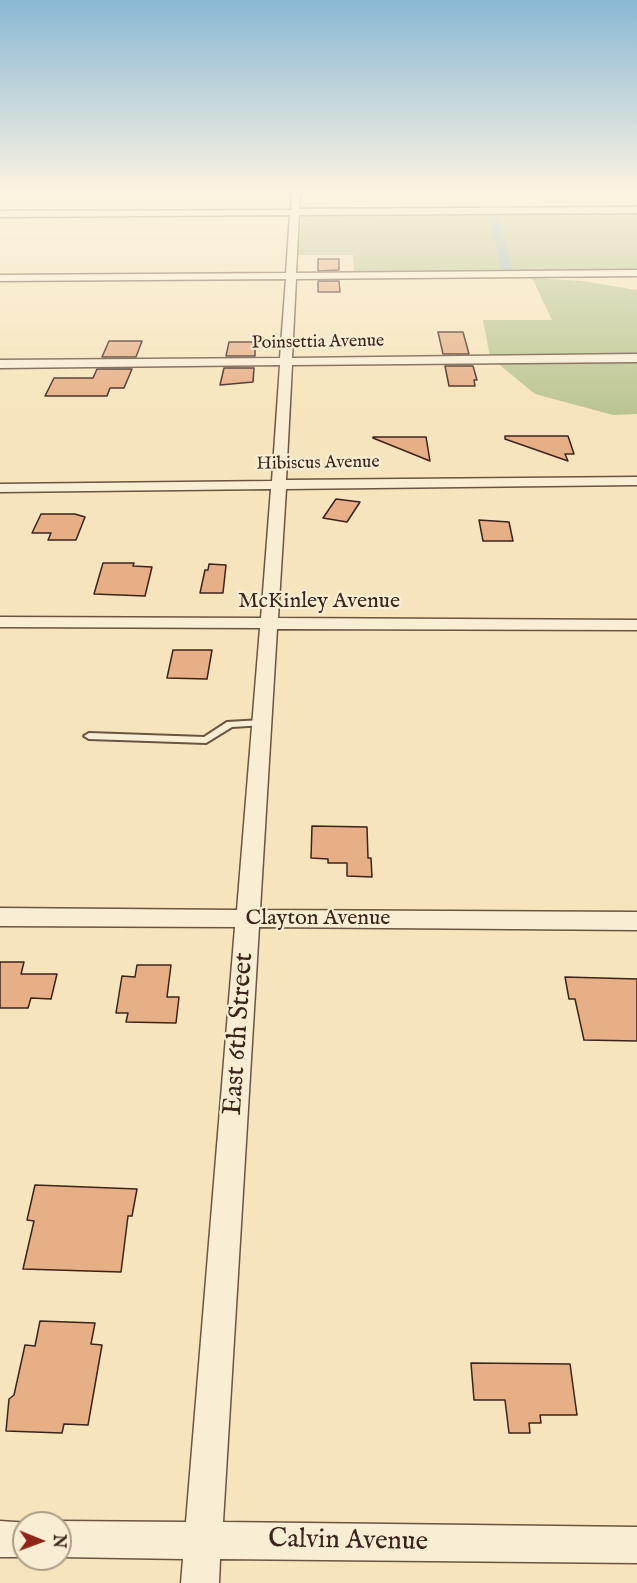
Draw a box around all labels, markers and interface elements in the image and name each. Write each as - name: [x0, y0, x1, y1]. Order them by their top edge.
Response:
- street label: Poinsettia Avenue: [252, 331, 384, 355]
- street label: Hibiscus Avenue: [256, 452, 380, 476]
- street label: McKinley Avenue: [238, 589, 400, 615]
- street label: Clayton Avenue: [246, 906, 390, 932]
- street label: East 6th Street: [218, 952, 262, 1116]
- north arrow: [12, 1511, 72, 1571]
- street label: Calvin Avenue: [268, 1524, 428, 1560]
- text: N: [48, 1534, 68, 1548]

